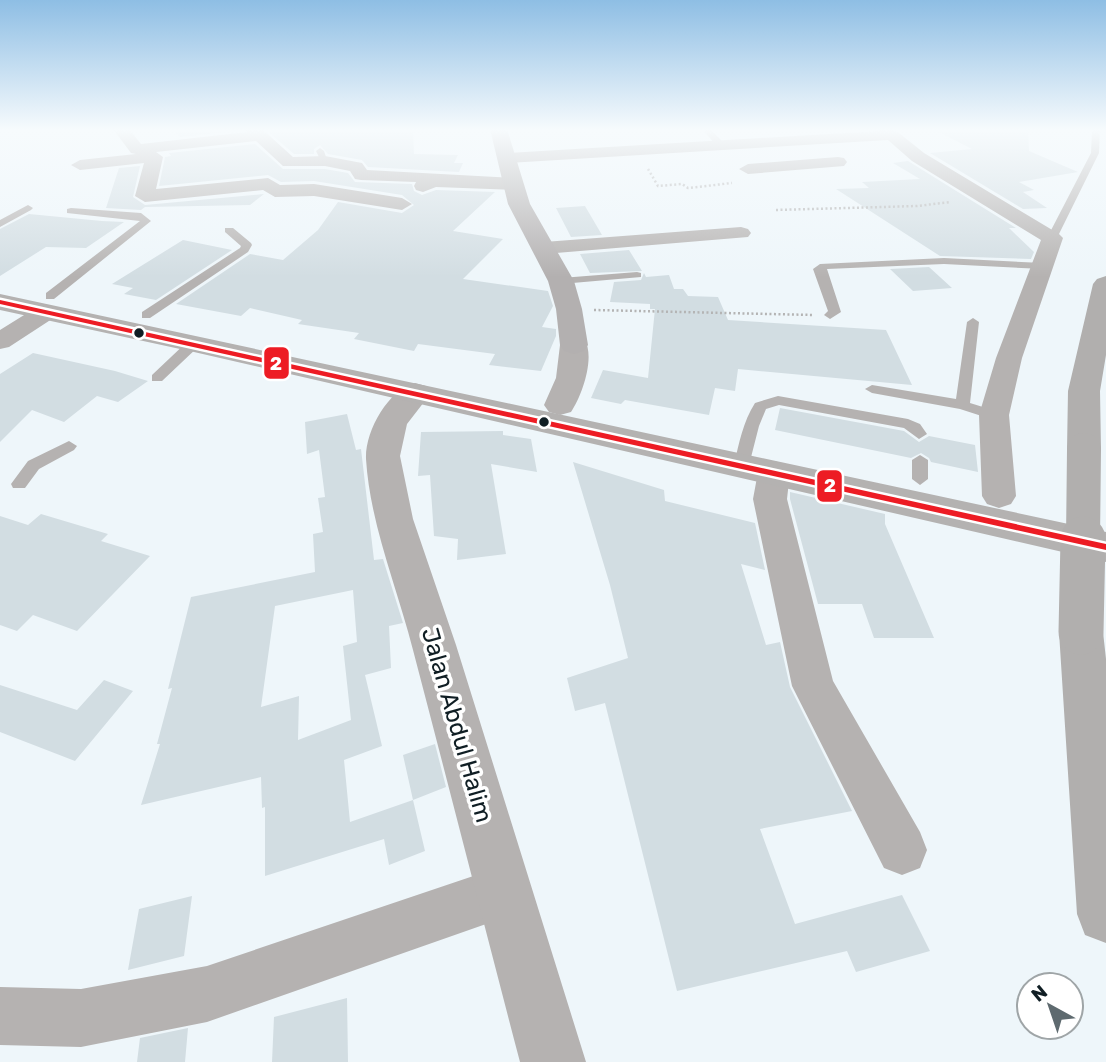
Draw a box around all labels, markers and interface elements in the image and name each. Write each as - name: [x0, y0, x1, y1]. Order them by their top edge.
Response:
- unlabelled marker: [132, 326, 146, 340]
- line badge: 2: [263, 346, 290, 380]
- text: 2: [270, 352, 282, 375]
- unlabelled marker: [537, 415, 551, 429]
- line badge: 2: [816, 469, 843, 503]
- text: 2: [824, 474, 836, 497]
- street label: Jalan Abdul Halim: [416, 624, 498, 826]
- north arrow: [1015, 971, 1085, 1041]
- text: N: [1027, 980, 1052, 1007]

